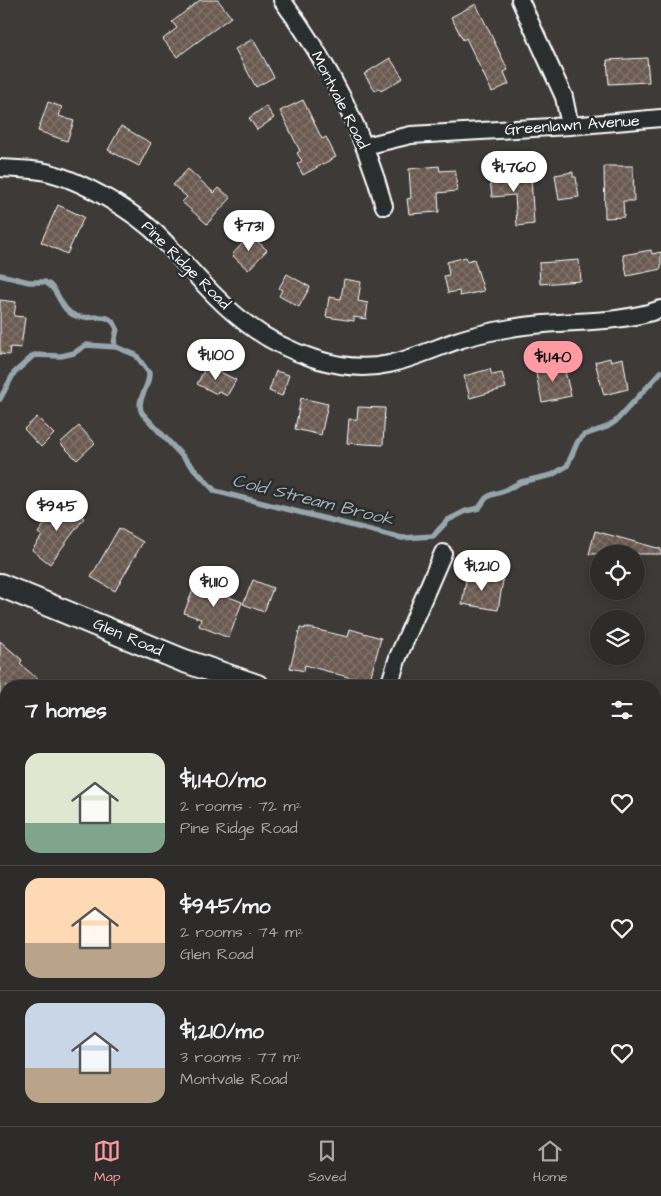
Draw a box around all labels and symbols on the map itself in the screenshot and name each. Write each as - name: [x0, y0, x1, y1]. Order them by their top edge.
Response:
- street label: Montvale Road: [306, 47, 374, 153]
- street label: Greenlawn Avenue: [504, 109, 641, 141]
- pin: $1,760: [473, 150, 555, 193]
- pin: $731: [219, 210, 279, 252]
- street label: Pine Ridge Road: [136, 216, 235, 315]
- pin: $1,100: [175, 338, 257, 381]
- pin: $1,140: [512, 340, 594, 383]
- water label: Cold Stream Brook: [230, 468, 397, 532]
- pin: $945: [27, 490, 87, 532]
- pin: $1,210: [441, 550, 523, 592]
- pin: $1,110: [173, 566, 255, 608]
- street label: Glen Road: [90, 613, 166, 661]

